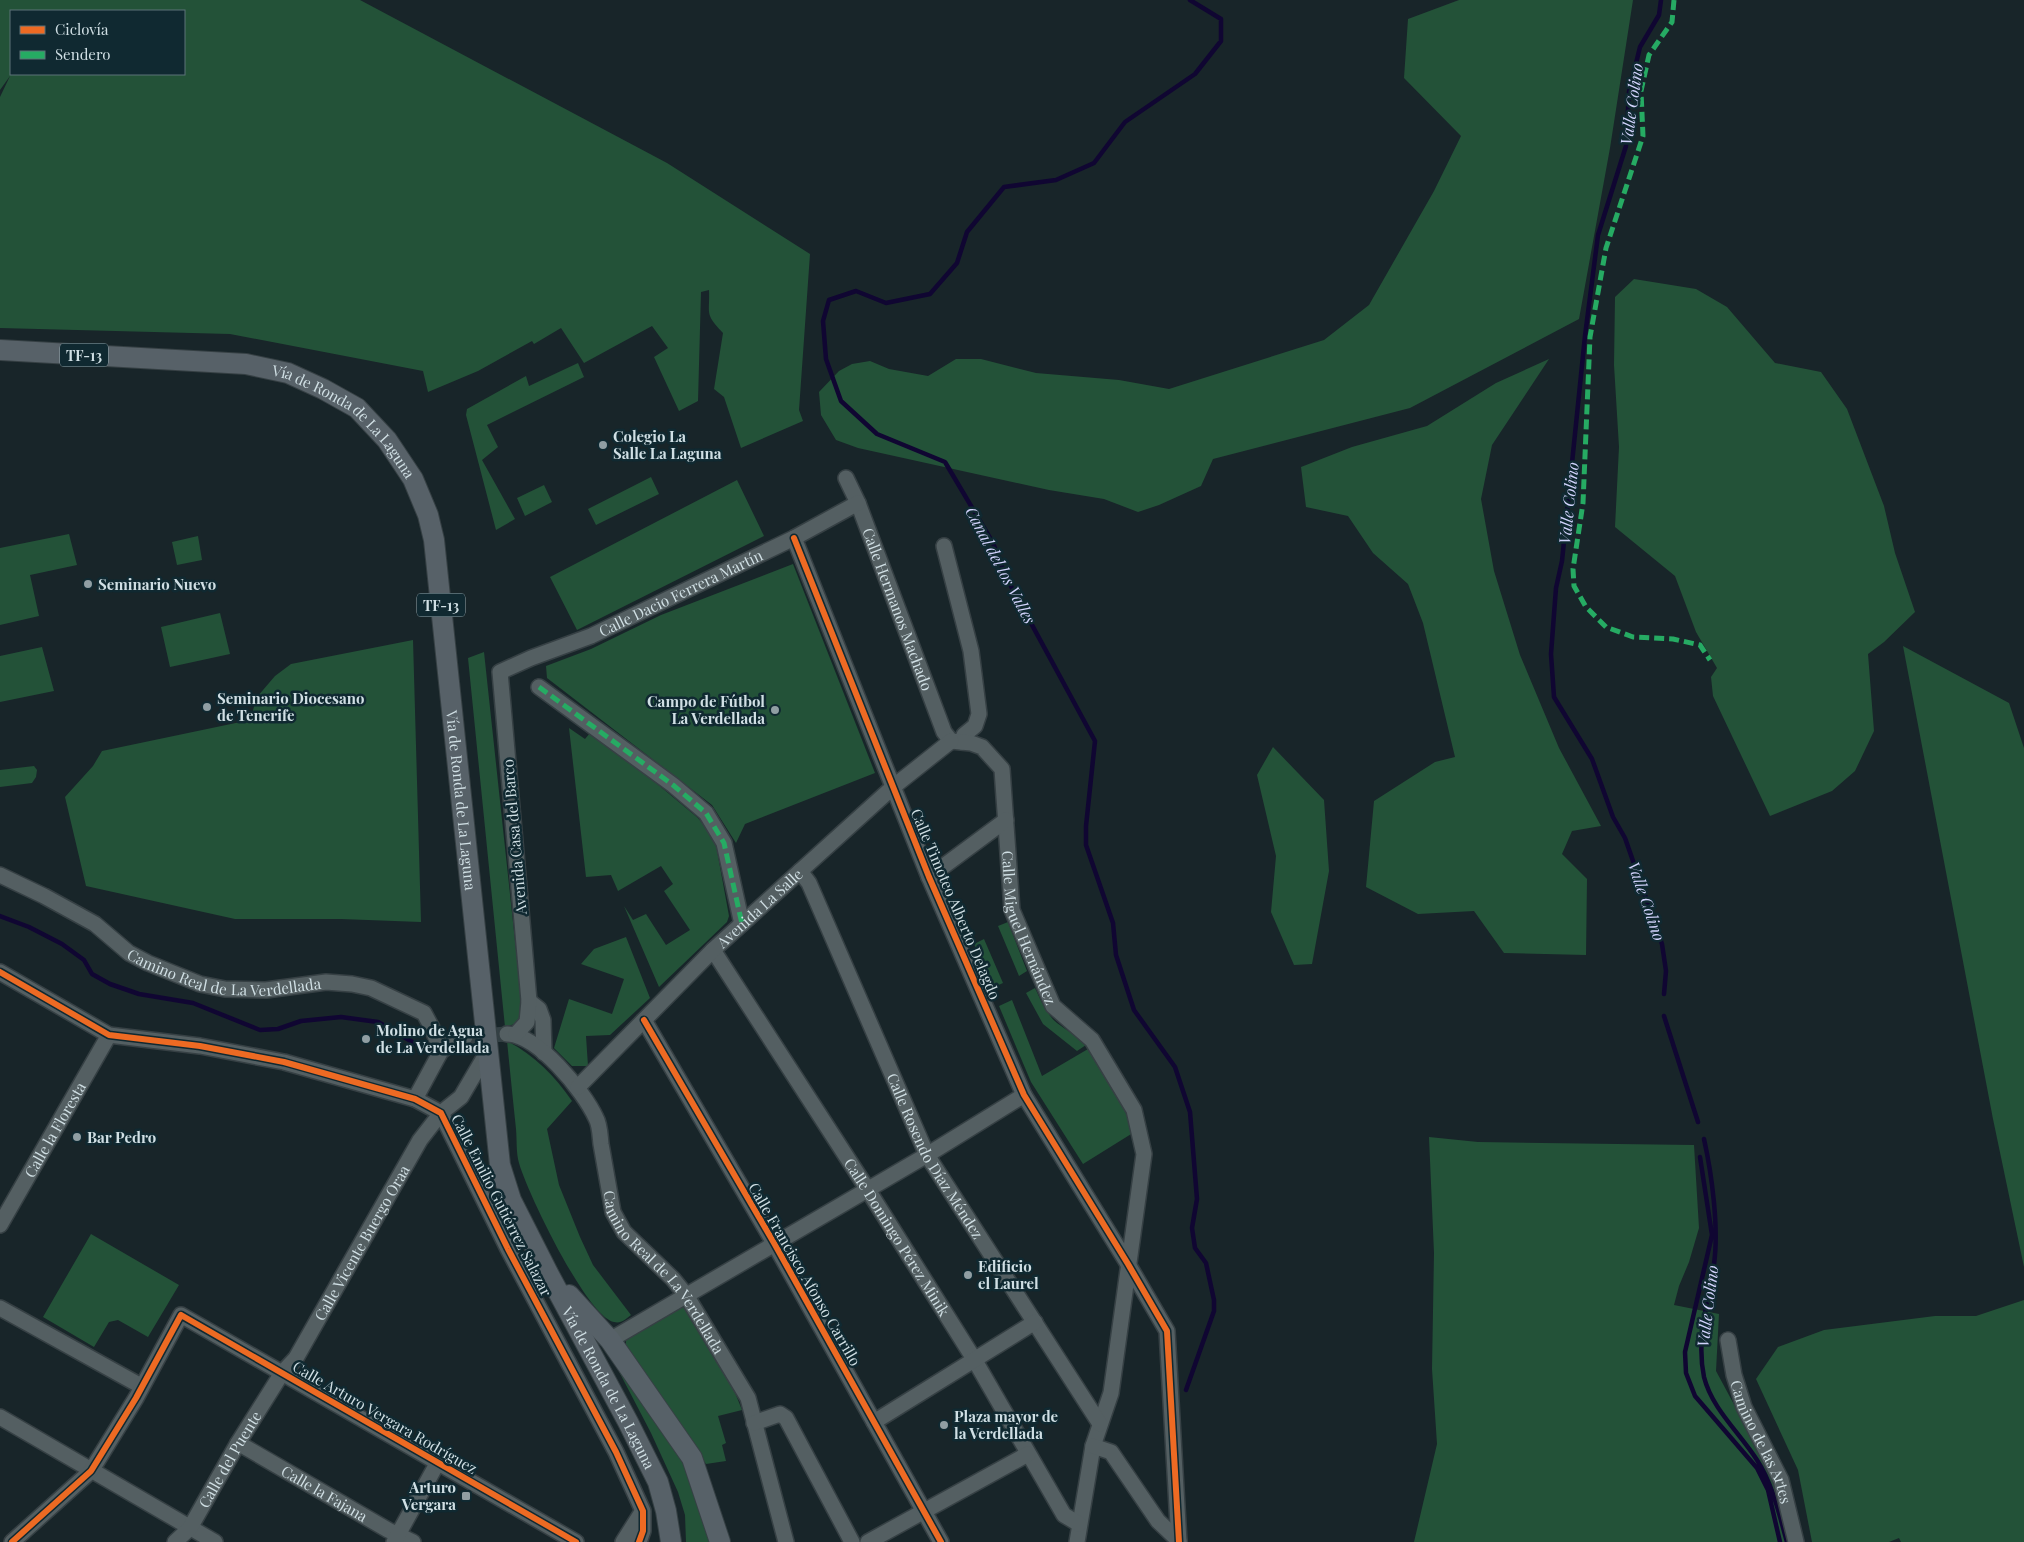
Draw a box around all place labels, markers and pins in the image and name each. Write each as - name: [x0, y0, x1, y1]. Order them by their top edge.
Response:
- place label: Colegio La Salle La Laguna: [613, 426, 722, 463]
- marker: Colegio La Salle La Laguna: [597, 439, 609, 451]
- place label: Seminario Nuevo: [98, 574, 216, 594]
- marker: Seminario Nuevo: [82, 578, 94, 590]
- place label: Seminario Diocesano de Tenerife: [217, 688, 364, 725]
- place label: Campo de Fútbol La Verdellada: [647, 691, 765, 728]
- marker: Seminario Diocesano de Tenerife: [201, 701, 213, 713]
- marker: Campo de Fútbol La Verdellada: [769, 704, 781, 716]
- place label: Molino de Agua de La Verdellada: [376, 1020, 490, 1057]
- marker: Molino de Agua de La Verdellada: [360, 1033, 372, 1045]
- place label: Bar Pedro: [87, 1127, 156, 1147]
- marker: Bar Pedro: [71, 1131, 83, 1143]
- place label: Edificio el Laurel: [978, 1256, 1039, 1293]
- marker: Edificio el Laurel: [962, 1269, 974, 1281]
- place label: Plaza mayor de la Verdellada: [954, 1406, 1059, 1443]
- marker: Plaza mayor de la Verdellada: [938, 1419, 950, 1431]
- place label: Arturo Vergara: [401, 1477, 456, 1514]
- marker: Arturo Vergara: [460, 1490, 472, 1502]

